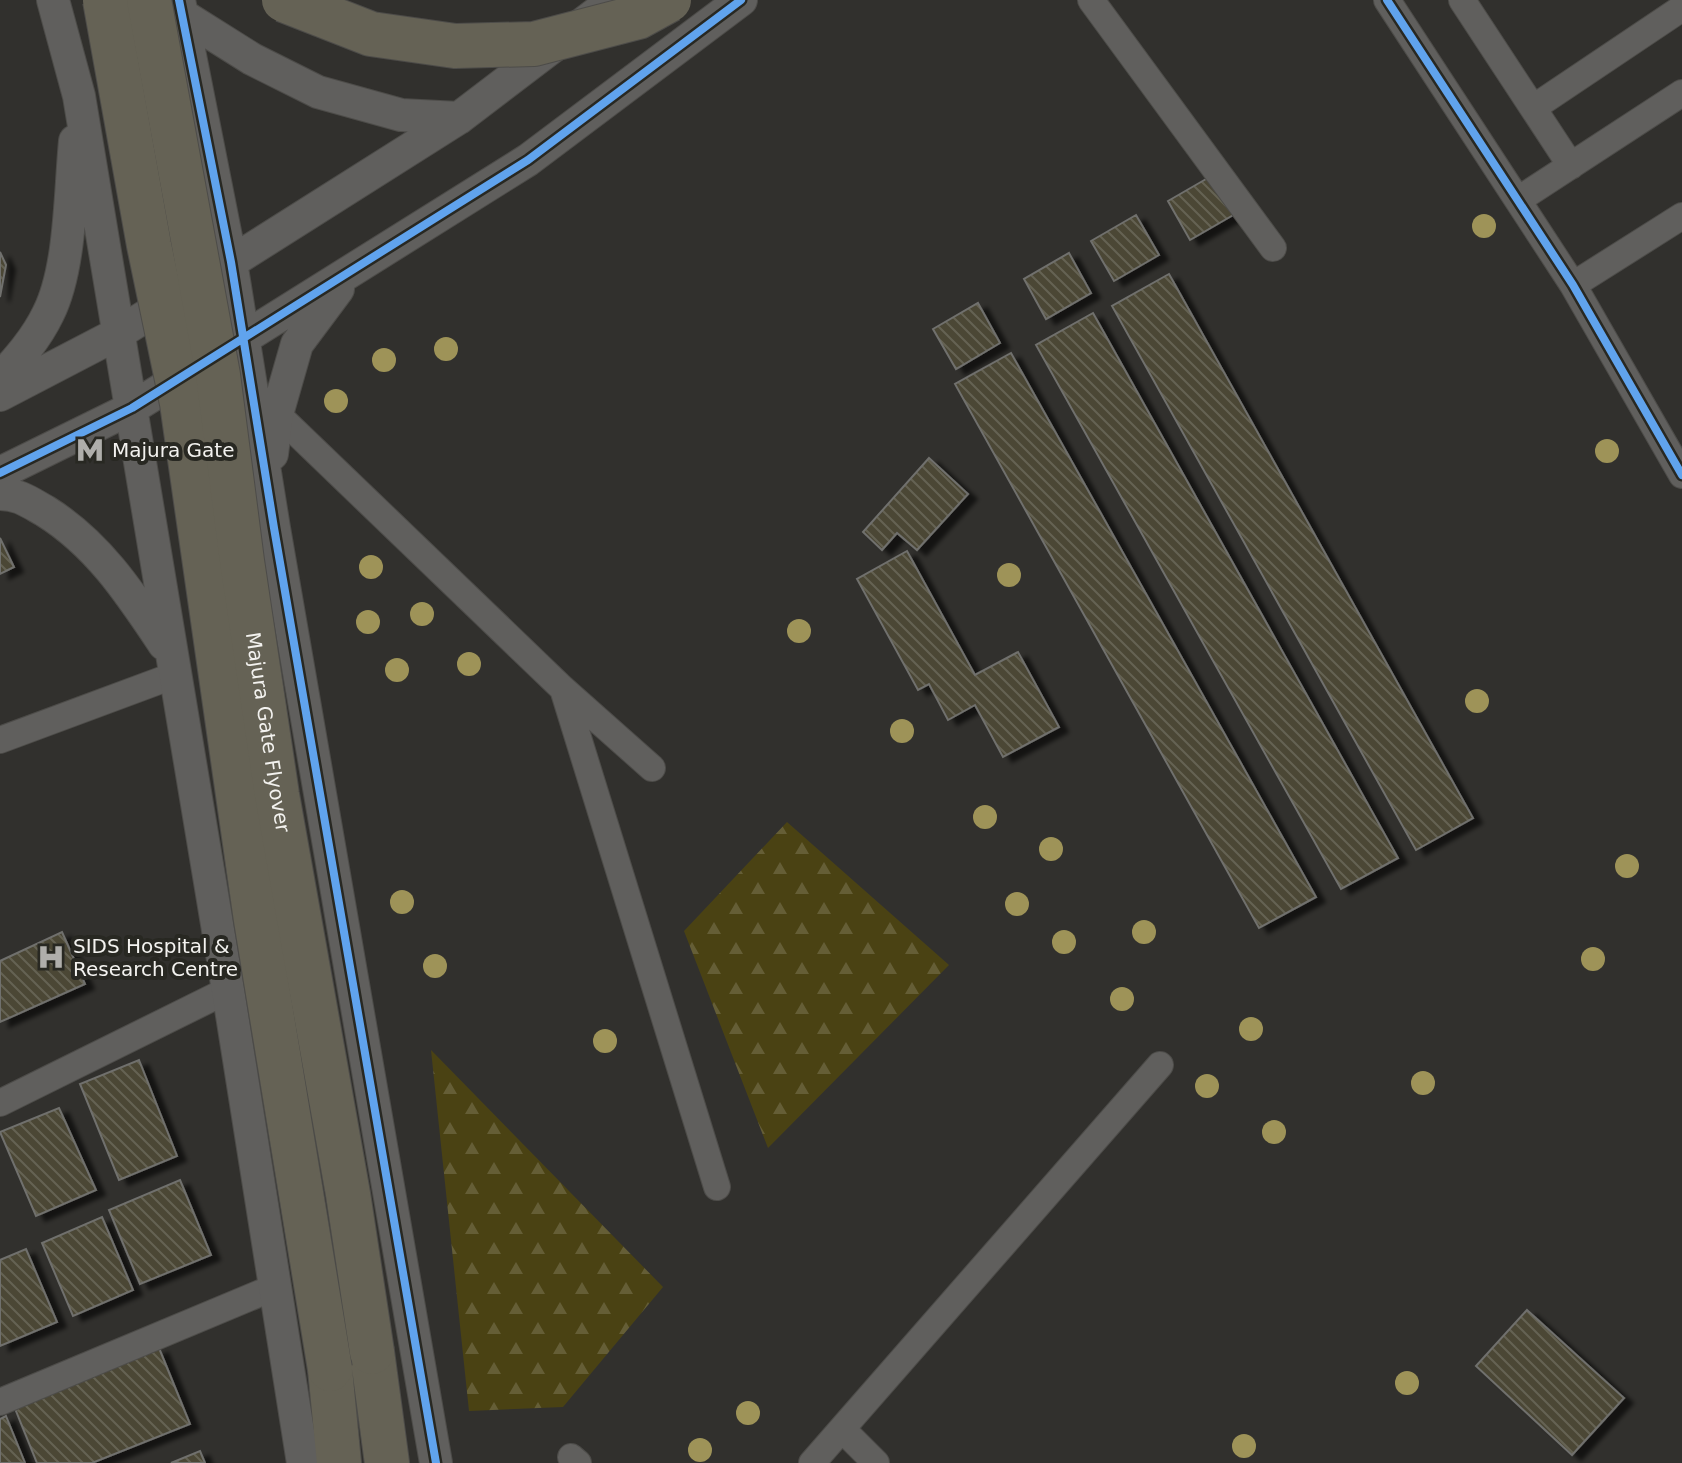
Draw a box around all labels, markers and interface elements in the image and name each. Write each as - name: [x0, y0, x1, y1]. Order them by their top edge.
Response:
- metro station icon: Majura Gate: [75, 435, 105, 465]
- place label: Majura Gate: [112, 438, 234, 462]
- street label: Majura Gate Flyover: [241, 630, 296, 835]
- place label: SIDS Hospital & Research Centre: [73, 934, 238, 981]
- hospital icon: SIDS Hospital & Research Centre: [36, 942, 66, 972]

